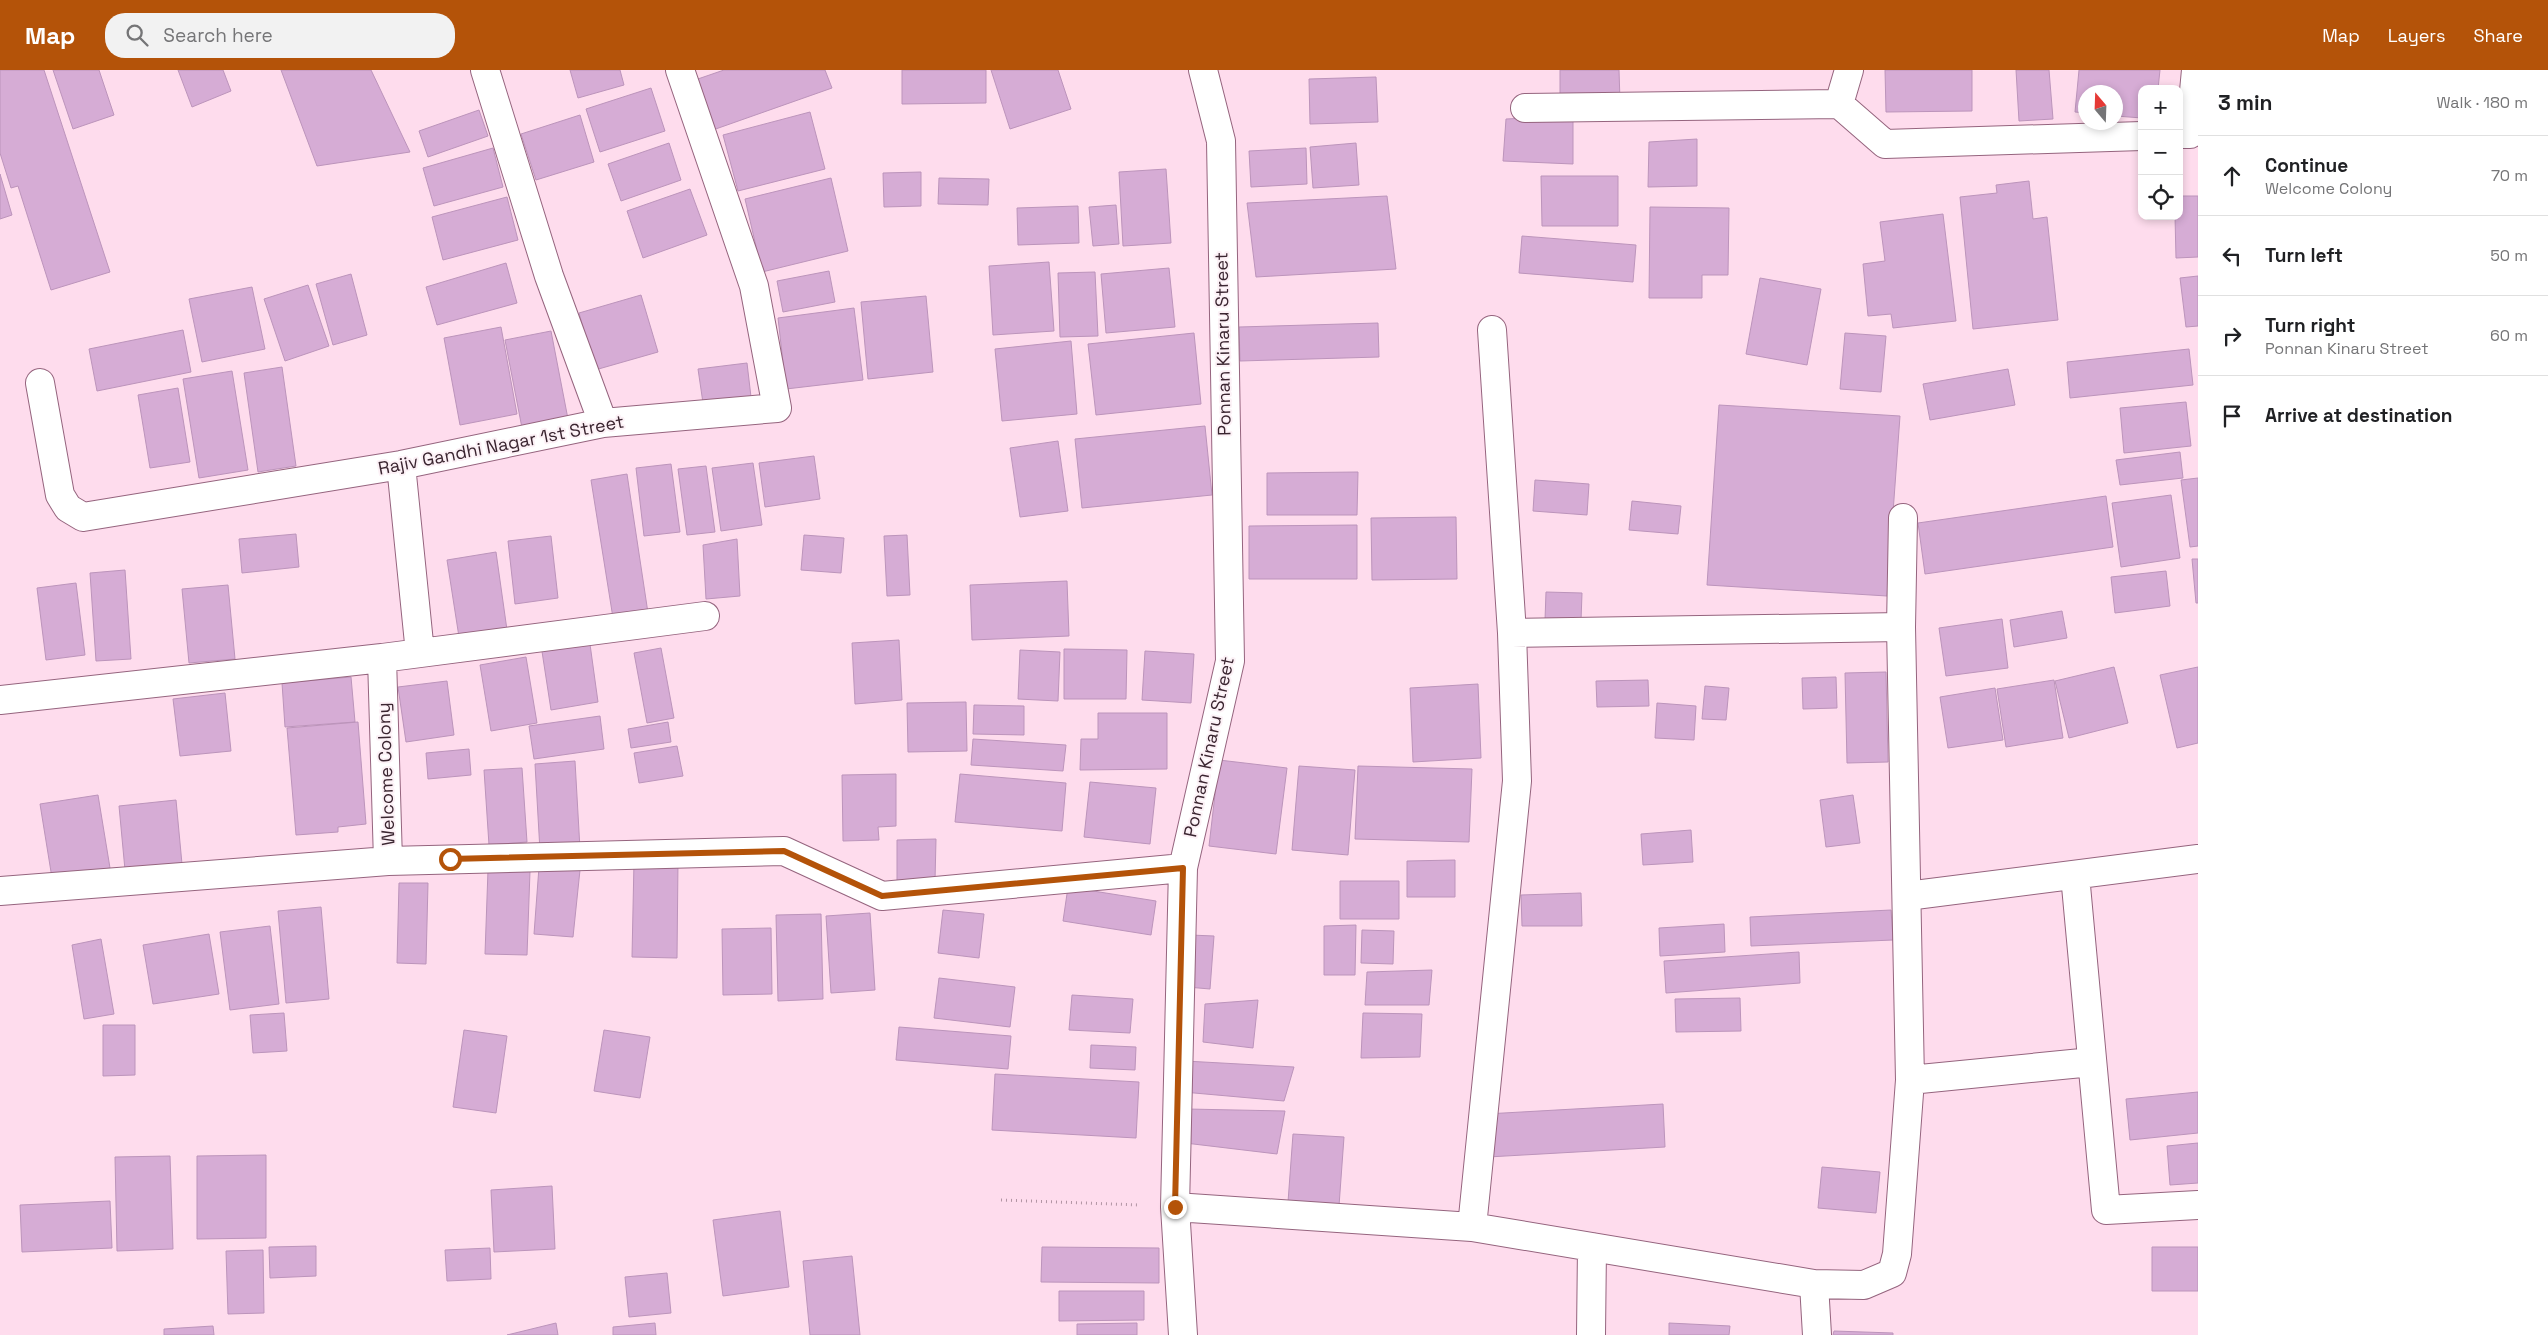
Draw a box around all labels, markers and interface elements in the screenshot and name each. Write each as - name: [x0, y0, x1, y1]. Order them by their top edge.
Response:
- search box: [105, 13, 455, 58]
- text: Map: [25, 20, 75, 51]
- icon: search: [123, 21, 151, 49]
- text: Search here: [163, 23, 273, 48]
- text: Map: [2322, 24, 2360, 47]
- text: Layers: [2388, 24, 2445, 47]
- text: Share: [2473, 24, 2523, 47]
- north arrow: [2078, 85, 2123, 130]
- map controls: [2138, 85, 2183, 220]
- button: +: [2138, 85, 2183, 130]
- text: 3 min: [2218, 89, 2273, 116]
- text: Walk · 180 m: [2436, 92, 2528, 113]
- button: −: [2138, 130, 2183, 175]
- text: Continue: [2265, 153, 2348, 178]
- icon: ahead: [2218, 162, 2246, 190]
- text: 70 m: [2491, 165, 2528, 186]
- button: locate: [2138, 175, 2183, 220]
- text: Welcome Colony: [2265, 178, 2392, 199]
- icon: left: [2218, 242, 2246, 270]
- text: Turn left: [2265, 243, 2343, 268]
- text: 50 m: [2490, 245, 2528, 266]
- street label: Ponnan Kinaru Street: [1209, 252, 1236, 436]
- text: Turn right: [2265, 313, 2355, 338]
- icon: right: [2218, 322, 2246, 350]
- text: 60 m: [2490, 325, 2528, 346]
- text: Ponnan Kinaru Street: [2265, 338, 2429, 359]
- icon: arrive: [2218, 402, 2246, 430]
- text: Arrive at destination: [2265, 403, 2453, 428]
- street label: Rajiv Gandhi Nagar 1st Street: [376, 409, 626, 480]
- street label: Ponnan Kinaru Street: [1178, 655, 1239, 839]
- street label: Welcome Colony: [372, 702, 399, 846]
- route start: [439, 848, 462, 871]
- route end: [1164, 1196, 1187, 1219]

